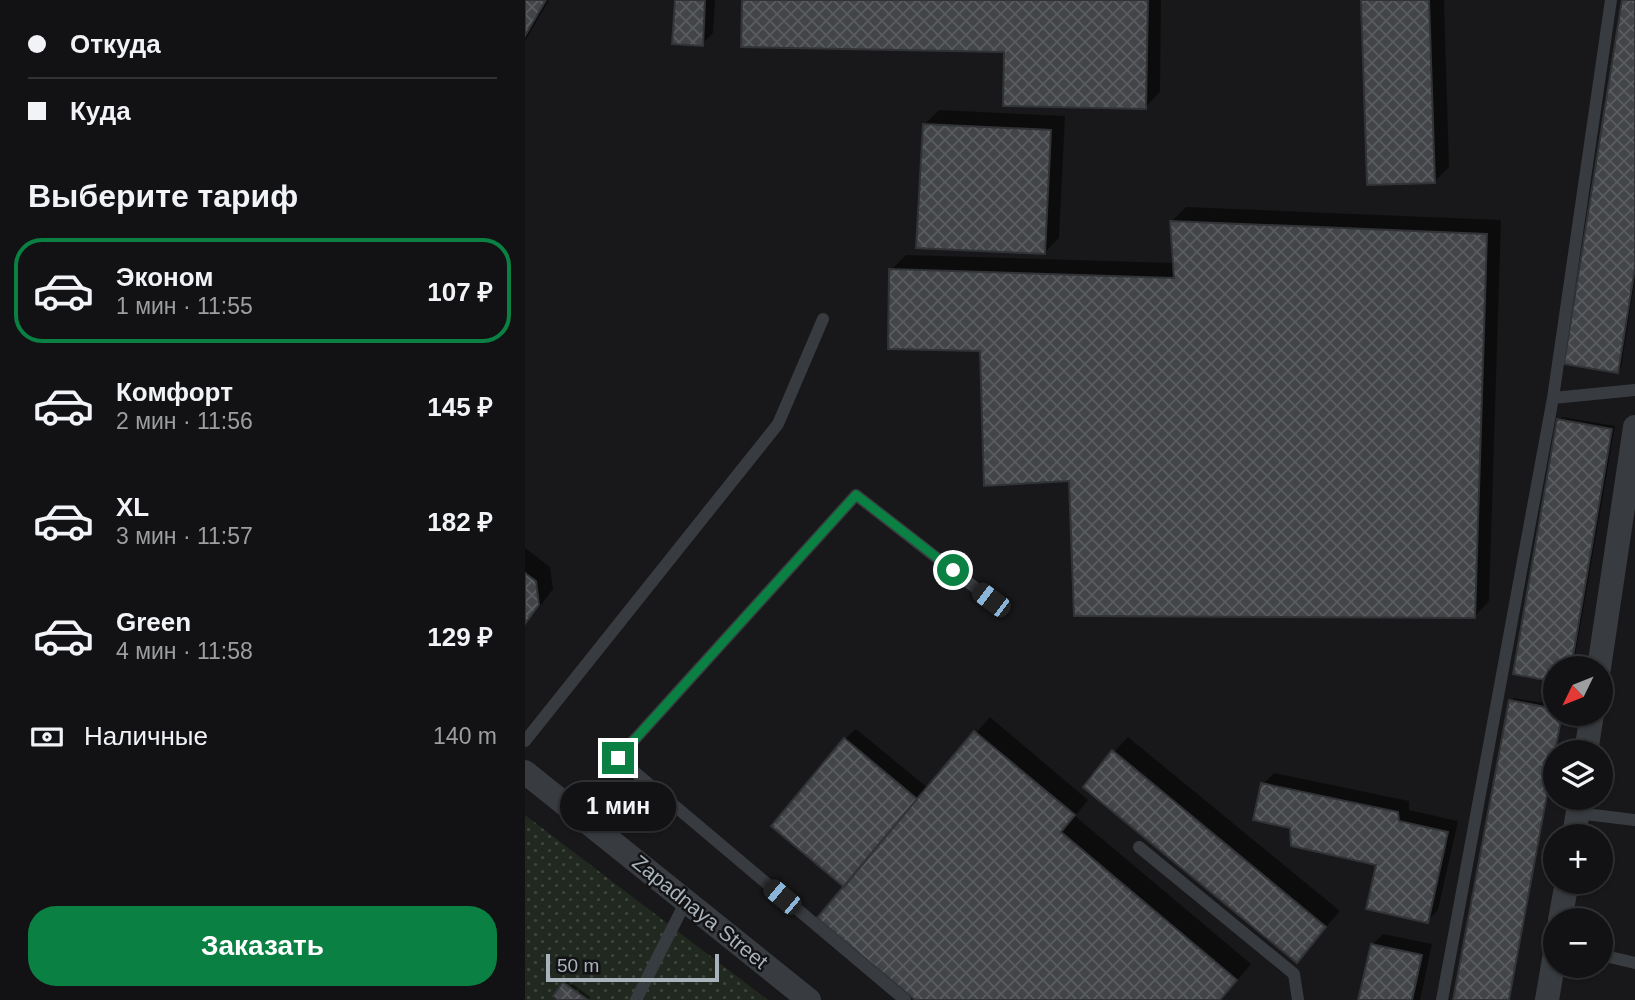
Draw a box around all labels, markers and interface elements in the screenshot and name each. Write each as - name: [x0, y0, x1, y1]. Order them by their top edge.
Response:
- text: Откуда: [70, 29, 161, 59]
- text: Куда: [70, 96, 131, 126]
- text: Выберите тариф: [28, 178, 298, 214]
- icon: car: [32, 259, 95, 322]
- text: Эконом: [116, 262, 214, 292]
- text: 107 ₽: [427, 277, 493, 307]
- text: 1 мин · 11:55: [116, 293, 253, 319]
- icon: car: [32, 374, 95, 437]
- text: Комфорт: [116, 377, 233, 407]
- text: 145 ₽: [427, 392, 493, 422]
- text: 2 мин · 11:56: [116, 408, 253, 434]
- icon: car: [32, 489, 95, 552]
- text: XL: [116, 492, 149, 522]
- text: 182 ₽: [427, 507, 493, 537]
- text: 3 мин · 11:57: [116, 523, 253, 549]
- route start: [937, 554, 969, 586]
- car: [968, 579, 1015, 621]
- icon: car: [32, 604, 95, 667]
- text: Green: [116, 607, 191, 637]
- text: 129 ₽: [427, 622, 493, 652]
- text: 4 мин · 11:58: [116, 638, 253, 664]
- north arrow: [1543, 656, 1613, 726]
- map controls: [1543, 656, 1613, 978]
- icon: cash: [28, 718, 66, 756]
- text: Наличные: [84, 721, 208, 751]
- text: 140 m: [433, 723, 497, 749]
- button: layers: [1543, 740, 1613, 810]
- route end: [602, 742, 634, 774]
- callout: 1 мин: [560, 782, 676, 832]
- text: 1 мин: [586, 793, 650, 819]
- button: +: [1543, 824, 1613, 894]
- street label: Zapadnaya Street: [628, 850, 773, 973]
- car: [760, 875, 805, 919]
- button: Заказать: [28, 906, 497, 986]
- button: −: [1543, 908, 1613, 978]
- scale bar: [546, 951, 719, 983]
- text: 50 m: [557, 955, 599, 976]

